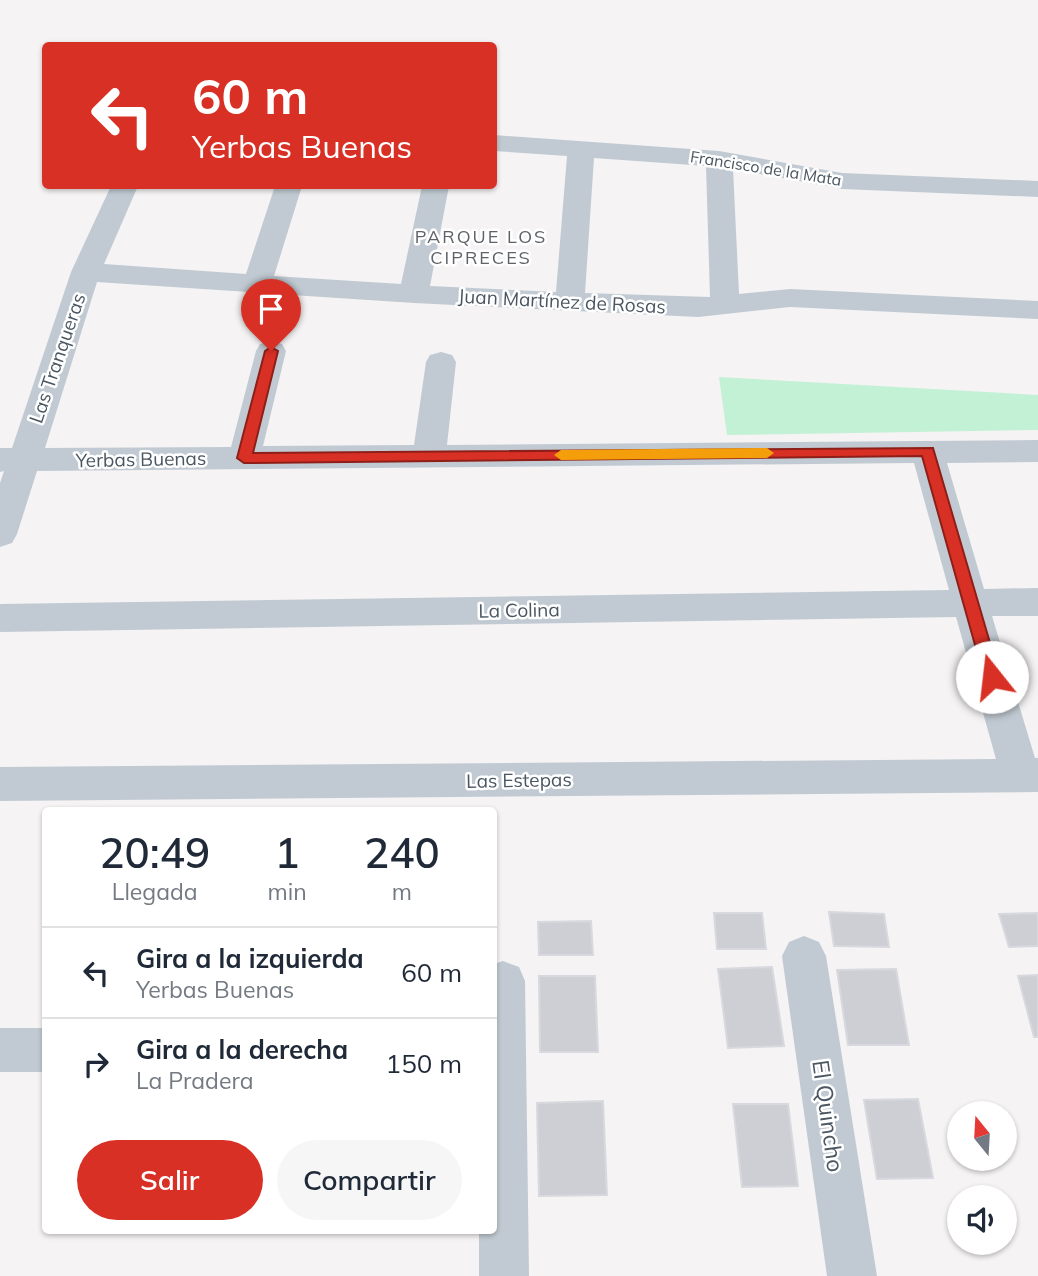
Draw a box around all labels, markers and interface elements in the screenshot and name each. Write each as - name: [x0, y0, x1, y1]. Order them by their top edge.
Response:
- text: 60 m: [192, 65, 308, 126]
- icon: left: [77, 70, 168, 161]
- text: Yerbas Buenas: [192, 126, 412, 166]
- street label: Francisco de la Mata: [689, 146, 843, 190]
- district label: PARQUE LOS CIPRECES: [415, 225, 547, 269]
- pin: [241, 279, 301, 351]
- street label: Juan Martínez de Rosas: [458, 284, 666, 318]
- street label: Las Tranqueras: [24, 290, 90, 426]
- icon: arrive: [252, 290, 290, 328]
- street label: Yerbas Buenas: [74, 446, 207, 472]
- street label: La Colina: [478, 597, 560, 623]
- position arrow: [955, 640, 1029, 714]
- street label: Las Estepas: [466, 767, 572, 793]
- text: 20:49: [99, 826, 210, 879]
- text: 1: [274, 826, 300, 879]
- text: 240: [364, 826, 440, 879]
- text: Llegada: [112, 877, 198, 906]
- text: min: [267, 877, 307, 906]
- text: m: [392, 877, 412, 906]
- text: Gira a la izquierda: [136, 942, 364, 975]
- icon: left: [77, 954, 115, 992]
- text: 60 m: [401, 956, 462, 989]
- text: Yerbas Buenas: [136, 975, 294, 1004]
- text: Gira a la derecha: [136, 1033, 348, 1066]
- icon: right: [77, 1045, 115, 1083]
- text: 150 m: [386, 1047, 462, 1080]
- street label: El Quincho: [806, 1058, 851, 1174]
- text: La Pradera: [136, 1066, 253, 1095]
- north arrow: [947, 1101, 1017, 1171]
- map controls: [947, 1101, 1017, 1255]
- button: Salir: [77, 1140, 263, 1220]
- button: Compartir: [277, 1140, 462, 1220]
- button: sound: [947, 1185, 1017, 1255]

